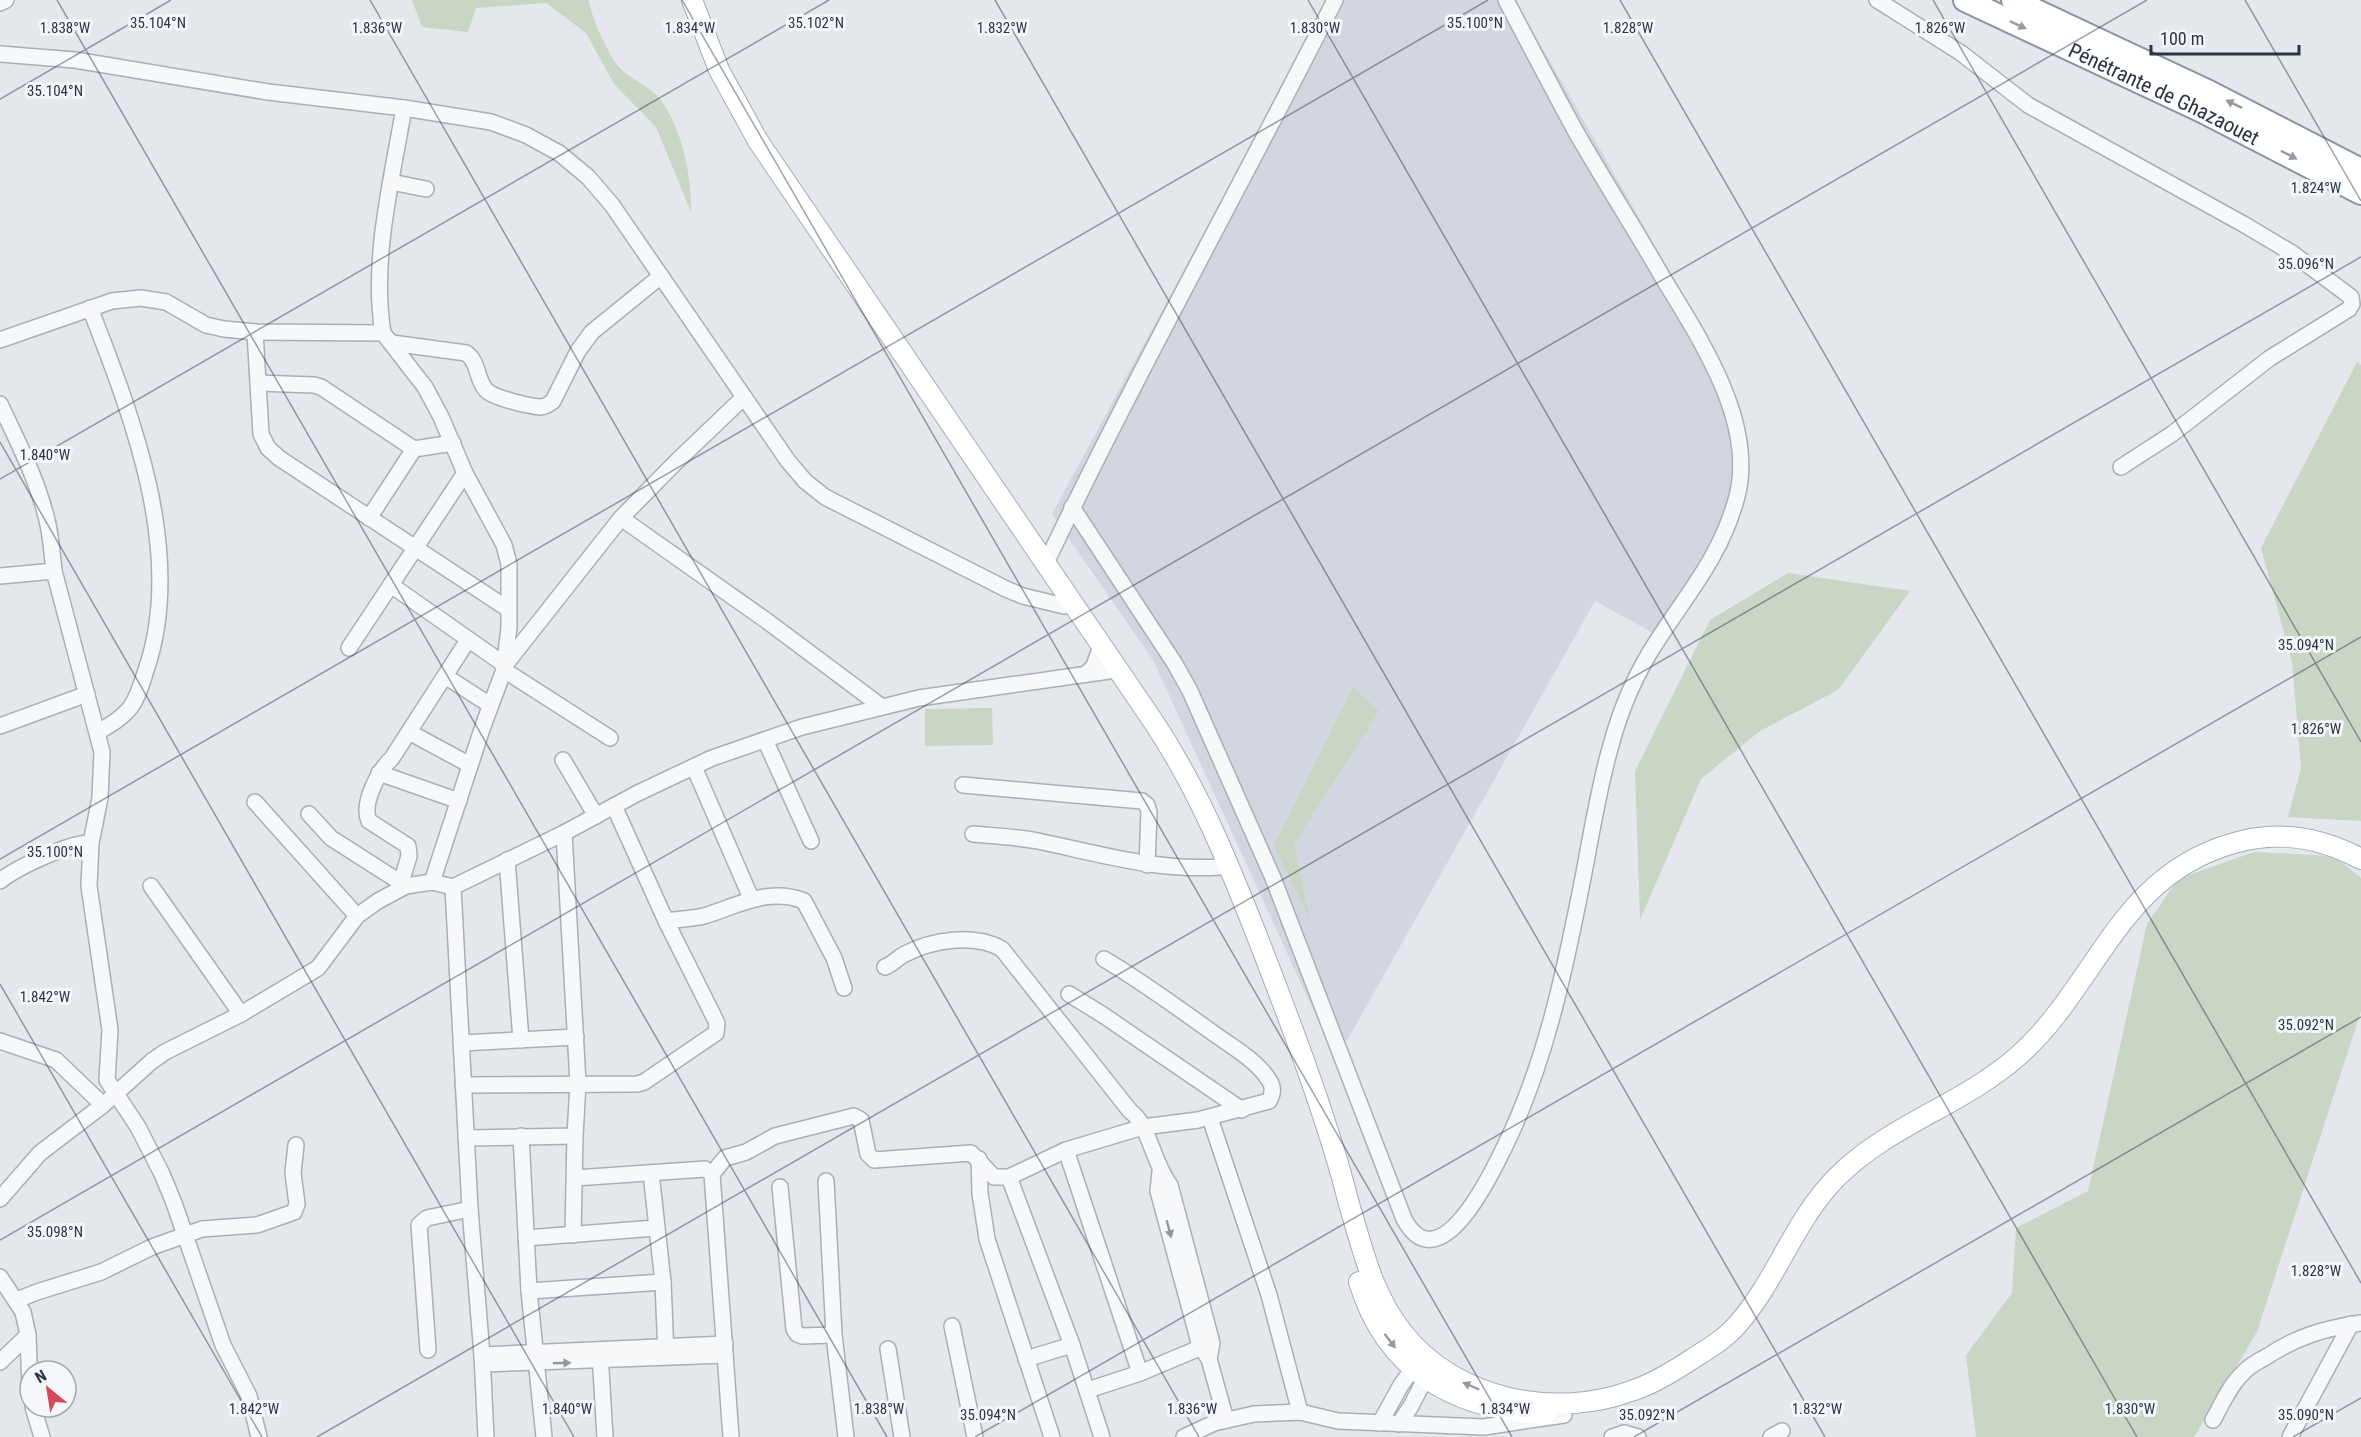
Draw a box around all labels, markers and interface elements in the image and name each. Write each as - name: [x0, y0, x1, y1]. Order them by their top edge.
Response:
- text: 35.104°N: [130, 14, 186, 32]
- text: 35.102°N: [788, 14, 844, 32]
- text: 35.100°N: [1447, 14, 1503, 32]
- scale bar: [2151, 18, 2300, 56]
- text: 1.838°W: [40, 19, 91, 37]
- text: 1.836°W: [352, 19, 403, 37]
- text: 1.834°W: [665, 19, 716, 37]
- text: 1.832°W: [977, 19, 1028, 37]
- text: 1.830°W: [1290, 19, 1341, 37]
- text: 1.828°W: [1603, 19, 1654, 37]
- text: 1.826°W: [1915, 19, 1966, 37]
- one-way arrow: [2010, 21, 2027, 30]
- text: 100 m: [2160, 28, 2204, 49]
- street label: Pénétrante de Ghazaouet: [2065, 38, 2263, 150]
- text: 35.104°N: [27, 82, 83, 100]
- one-way arrow: [2226, 100, 2243, 109]
- one-way arrow: [2280, 150, 2297, 160]
- text: 1.824°W: [2291, 179, 2342, 197]
- text: 35.096°N: [2278, 255, 2334, 273]
- text: 1.840°W: [20, 446, 71, 464]
- text: 35.094°N: [2278, 636, 2334, 654]
- text: 1.826°W: [2291, 720, 2342, 738]
- text: 35.100°N: [27, 843, 83, 861]
- text: 1.842°W: [20, 988, 71, 1006]
- text: 35.092°N: [2278, 1016, 2334, 1034]
- one-way arrow: [1165, 1221, 1174, 1239]
- text: 35.098°N: [27, 1223, 83, 1241]
- text: 1.828°W: [2291, 1262, 2342, 1280]
- one-way arrow: [1384, 1333, 1397, 1349]
- one-way arrow: [552, 1358, 571, 1367]
- north arrow: [18, 1359, 78, 1419]
- text: N: [32, 1366, 50, 1387]
- one-way arrow: [1462, 1381, 1480, 1391]
- text: 1.842°W: [229, 1400, 280, 1418]
- text: 1.840°W: [542, 1400, 593, 1418]
- text: 1.838°W: [854, 1400, 905, 1418]
- text: 1.836°W: [1167, 1400, 1218, 1418]
- text: 1.834°W: [1480, 1400, 1531, 1418]
- text: 1.832°W: [1792, 1400, 1843, 1418]
- text: 1.830°W: [2105, 1400, 2156, 1418]
- text: 35.094°N: [960, 1406, 1016, 1424]
- text: 35.092°N: [1619, 1406, 1675, 1424]
- text: 35.090°N: [2278, 1406, 2334, 1424]

